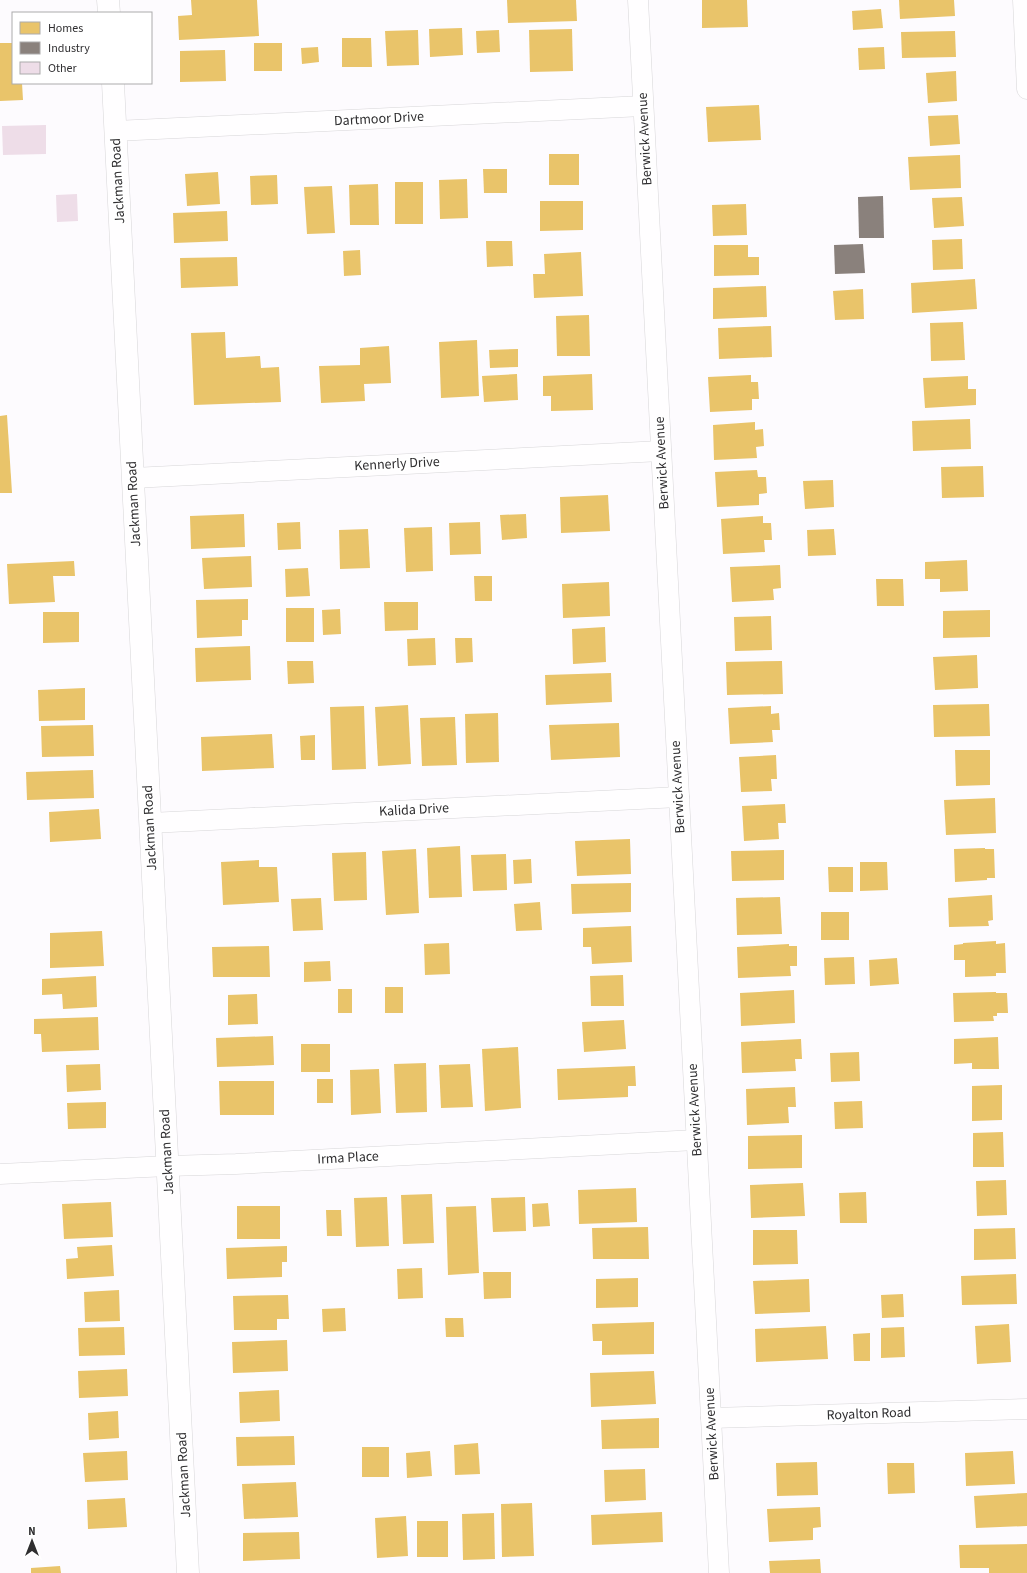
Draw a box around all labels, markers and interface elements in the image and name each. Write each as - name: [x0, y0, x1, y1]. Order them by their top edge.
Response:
- legend: [12, 12, 152, 84]
- text: Homes: [48, 20, 83, 37]
- text: Industry: [48, 40, 90, 57]
- text: Other: [48, 60, 78, 77]
- street label: Berwick Avenue: [633, 92, 657, 186]
- street label: Dartmoor Drive: [334, 107, 425, 131]
- street label: Jackman Road: [106, 137, 130, 225]
- street label: Berwick Avenue: [650, 416, 674, 510]
- street label: Kennerly Drive: [354, 452, 440, 476]
- street label: Jackman Road: [122, 460, 146, 548]
- street label: Berwick Avenue: [666, 740, 690, 834]
- street label: Jackman Road: [138, 784, 162, 872]
- street label: Kalida Drive: [378, 798, 450, 822]
- street label: Berwick Avenue: [683, 1063, 707, 1157]
- street label: Jackman Road: [155, 1108, 179, 1196]
- street label: Irma Place: [317, 1146, 379, 1170]
- street label: Berwick Avenue: [700, 1387, 724, 1481]
- street label: Royalton Road: [826, 1403, 912, 1425]
- street label: Jackman Road: [172, 1431, 196, 1519]
- north arrow: [12, 1521, 52, 1561]
- text: N: [28, 1524, 36, 1539]

